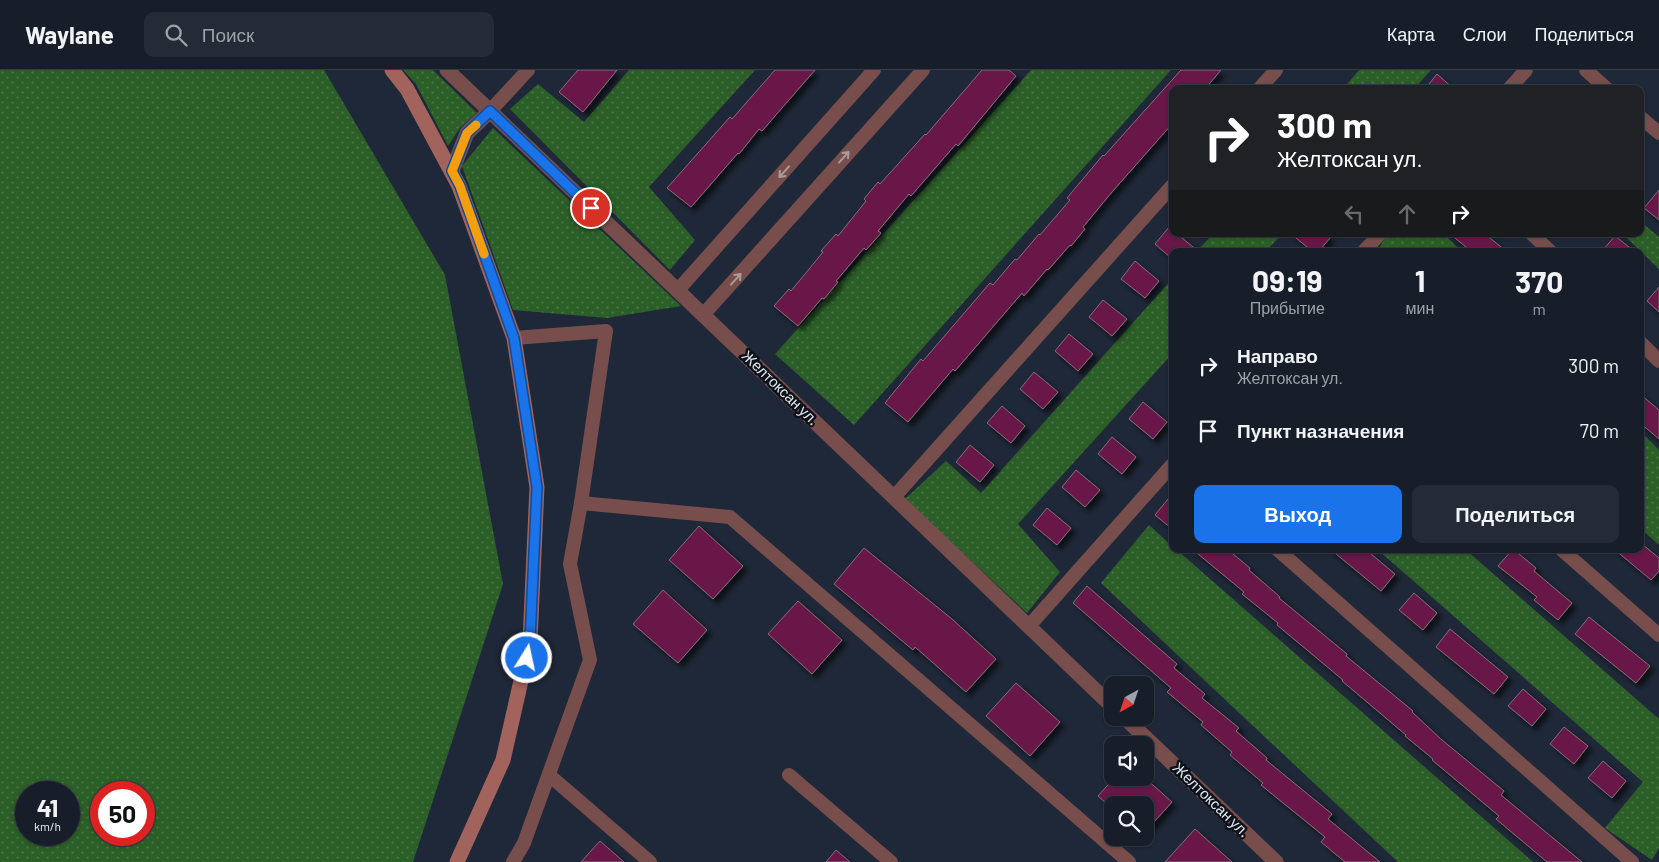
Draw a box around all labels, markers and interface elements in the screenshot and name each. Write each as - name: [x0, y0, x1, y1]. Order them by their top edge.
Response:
- search box: [144, 12, 494, 57]
- text: Waylane: [25, 20, 114, 49]
- icon: search: [162, 21, 190, 49]
- text: Поиск: [202, 23, 254, 46]
- text: Карта: [1387, 23, 1435, 45]
- text: Слои: [1463, 23, 1507, 45]
- text: Поделиться: [1535, 23, 1634, 45]
- text: 300 m: [1277, 103, 1372, 145]
- icon: right: [1194, 105, 1259, 170]
- text: Желтоксан ул.: [1277, 145, 1423, 171]
- one-way arrow: [839, 151, 850, 164]
- one-way arrow: [778, 165, 789, 178]
- pin: [570, 187, 612, 229]
- icon: arrive: [577, 194, 605, 222]
- icon: left: [1340, 200, 1368, 228]
- icon: ahead: [1393, 200, 1421, 228]
- icon: right: [1446, 200, 1474, 228]
- text: 09:19: [1252, 262, 1323, 298]
- text: 1: [1415, 262, 1425, 298]
- text: 370: [1515, 263, 1563, 299]
- one-way arrow: [730, 272, 742, 285]
- text: Прибытие: [1250, 298, 1325, 317]
- text: мин: [1406, 298, 1434, 317]
- text: m: [1533, 299, 1546, 318]
- text: Направо: [1237, 344, 1318, 367]
- street label: Желтоксан ул.: [739, 346, 823, 428]
- icon: right: [1194, 352, 1222, 380]
- text: 300 m: [1568, 354, 1619, 377]
- text: Желтоксан ул.: [1237, 368, 1343, 387]
- icon: arrive: [1194, 417, 1222, 445]
- text: Пункт назначения: [1237, 419, 1404, 442]
- text: 70 m: [1580, 419, 1619, 442]
- button: Выход: [1194, 485, 1402, 543]
- button: Поделиться: [1412, 485, 1619, 543]
- position arrow: [500, 631, 552, 683]
- north arrow: [1104, 676, 1154, 726]
- map controls: [1104, 676, 1154, 846]
- button: sound: [1104, 736, 1154, 786]
- street label: Желтоксан ул.: [1170, 758, 1254, 840]
- speed limit sign: 50: [90, 781, 155, 846]
- text: 41: [37, 792, 58, 822]
- button: search: [1104, 796, 1154, 846]
- text: km/h: [34, 819, 61, 833]

